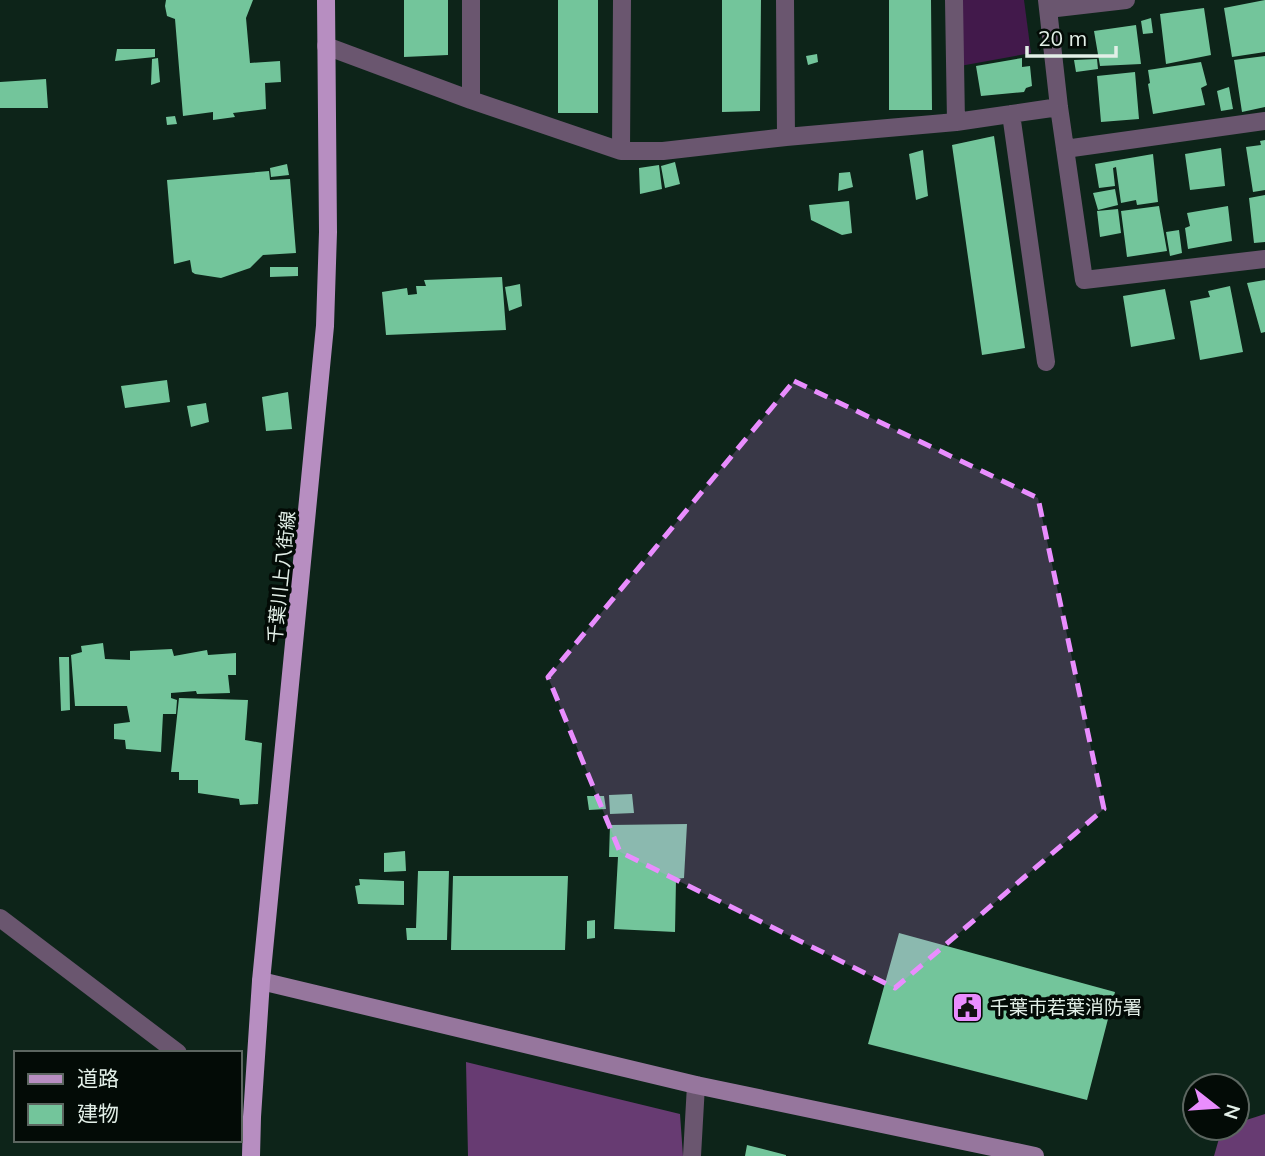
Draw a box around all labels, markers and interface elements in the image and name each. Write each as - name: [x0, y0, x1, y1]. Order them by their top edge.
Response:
- scale bar: [1027, 14, 1116, 58]
- text: 20 m: [1038, 25, 1087, 51]
- street label: 千葉川上八街線: [262, 510, 300, 644]
- public building icon: 千葉市若葉消防署: [950, 990, 984, 1024]
- place label: 千葉市若葉消防署: [990, 995, 1142, 1019]
- legend: [14, 1051, 242, 1142]
- text: 道路: [77, 1065, 119, 1091]
- north arrow: [1181, 1072, 1251, 1142]
- text: 建物: [77, 1100, 119, 1126]
- text: N: [1219, 1102, 1246, 1122]

